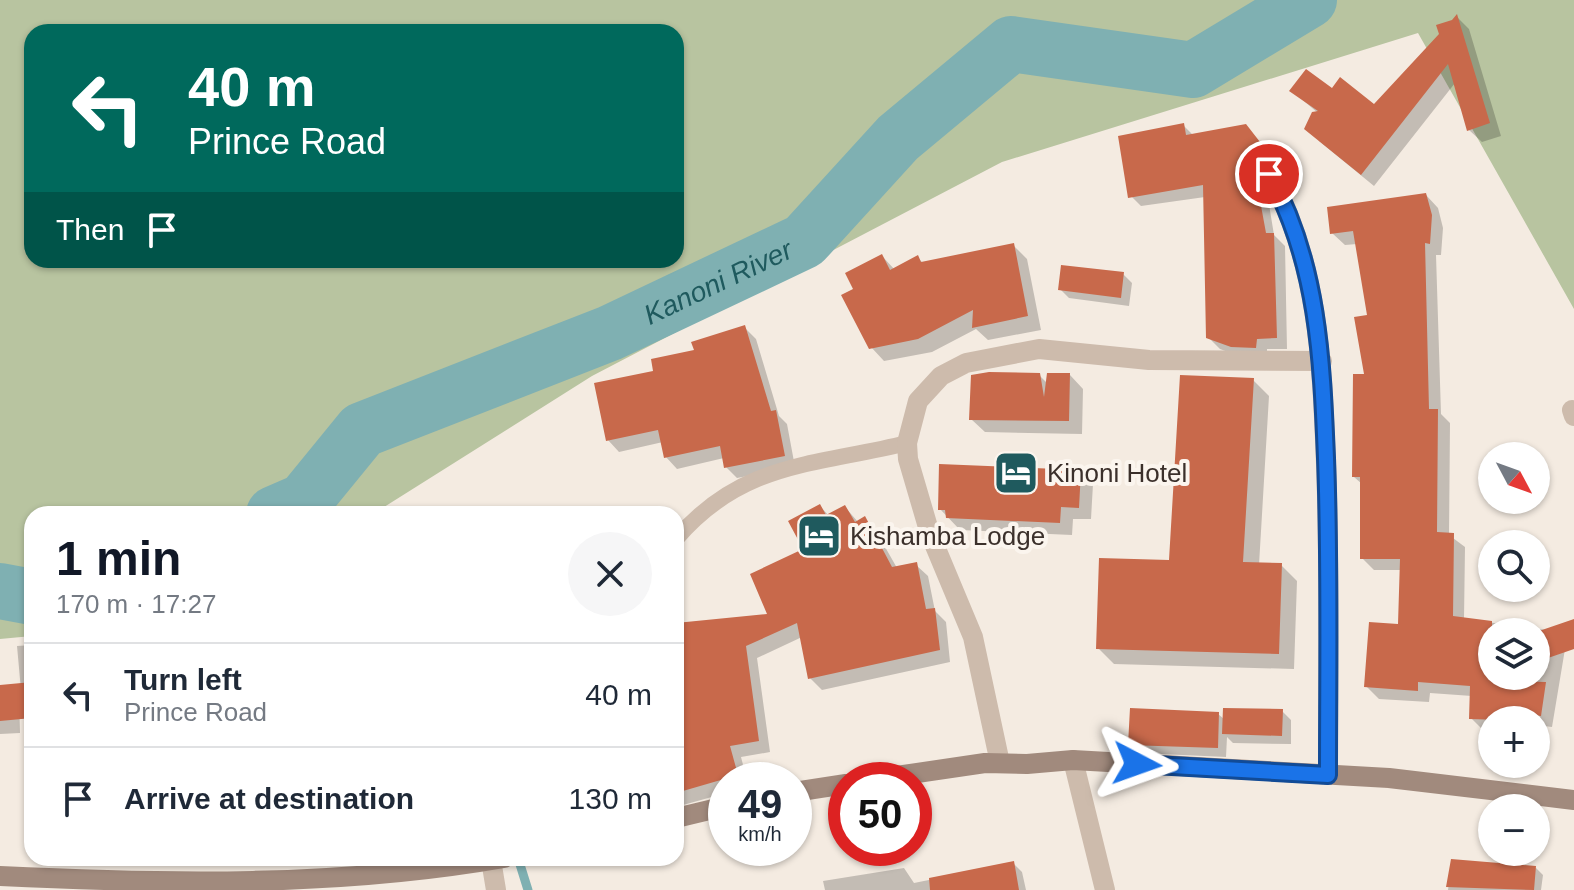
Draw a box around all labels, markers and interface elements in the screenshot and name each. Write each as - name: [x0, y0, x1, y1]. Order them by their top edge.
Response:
- text: 40 m: [188, 55, 316, 118]
- icon: left: [56, 56, 160, 160]
- text: Prince Road: [188, 121, 386, 162]
- pin: [1235, 140, 1303, 208]
- icon: arrive: [1247, 152, 1291, 196]
- icon: arrive: [140, 208, 184, 252]
- text: Then: [56, 213, 124, 246]
- water label: Kanoni River: [639, 233, 799, 331]
- north arrow: [1478, 442, 1550, 514]
- map controls: [1478, 442, 1550, 866]
- hotel icon: Kinoni Hotel: [992, 449, 1040, 497]
- place label: Kinoni Hotel: [1047, 458, 1187, 488]
- hotel icon: Kishamba Lodge: [795, 512, 843, 560]
- place label: Kishamba Lodge: [850, 521, 1045, 551]
- button: search: [1478, 530, 1550, 602]
- text: 1 min: [56, 532, 181, 585]
- button: close: [568, 532, 652, 616]
- text: 170 m · 17:27: [56, 589, 216, 619]
- button: layers: [1478, 618, 1550, 690]
- text: Turn left: [124, 663, 242, 696]
- icon: left: [56, 673, 100, 717]
- text: 40 m: [585, 678, 652, 711]
- text: Prince Road: [124, 697, 267, 727]
- button: +: [1478, 706, 1550, 778]
- position arrow: [1095, 722, 1179, 806]
- speed limit sign: 50: [828, 762, 932, 866]
- icon: arrive: [56, 777, 100, 821]
- text: Arrive at destination: [124, 782, 414, 815]
- text: 130 m: [569, 782, 652, 815]
- text: 49: [738, 782, 782, 826]
- button: −: [1478, 794, 1550, 866]
- text: km/h: [738, 823, 782, 845]

